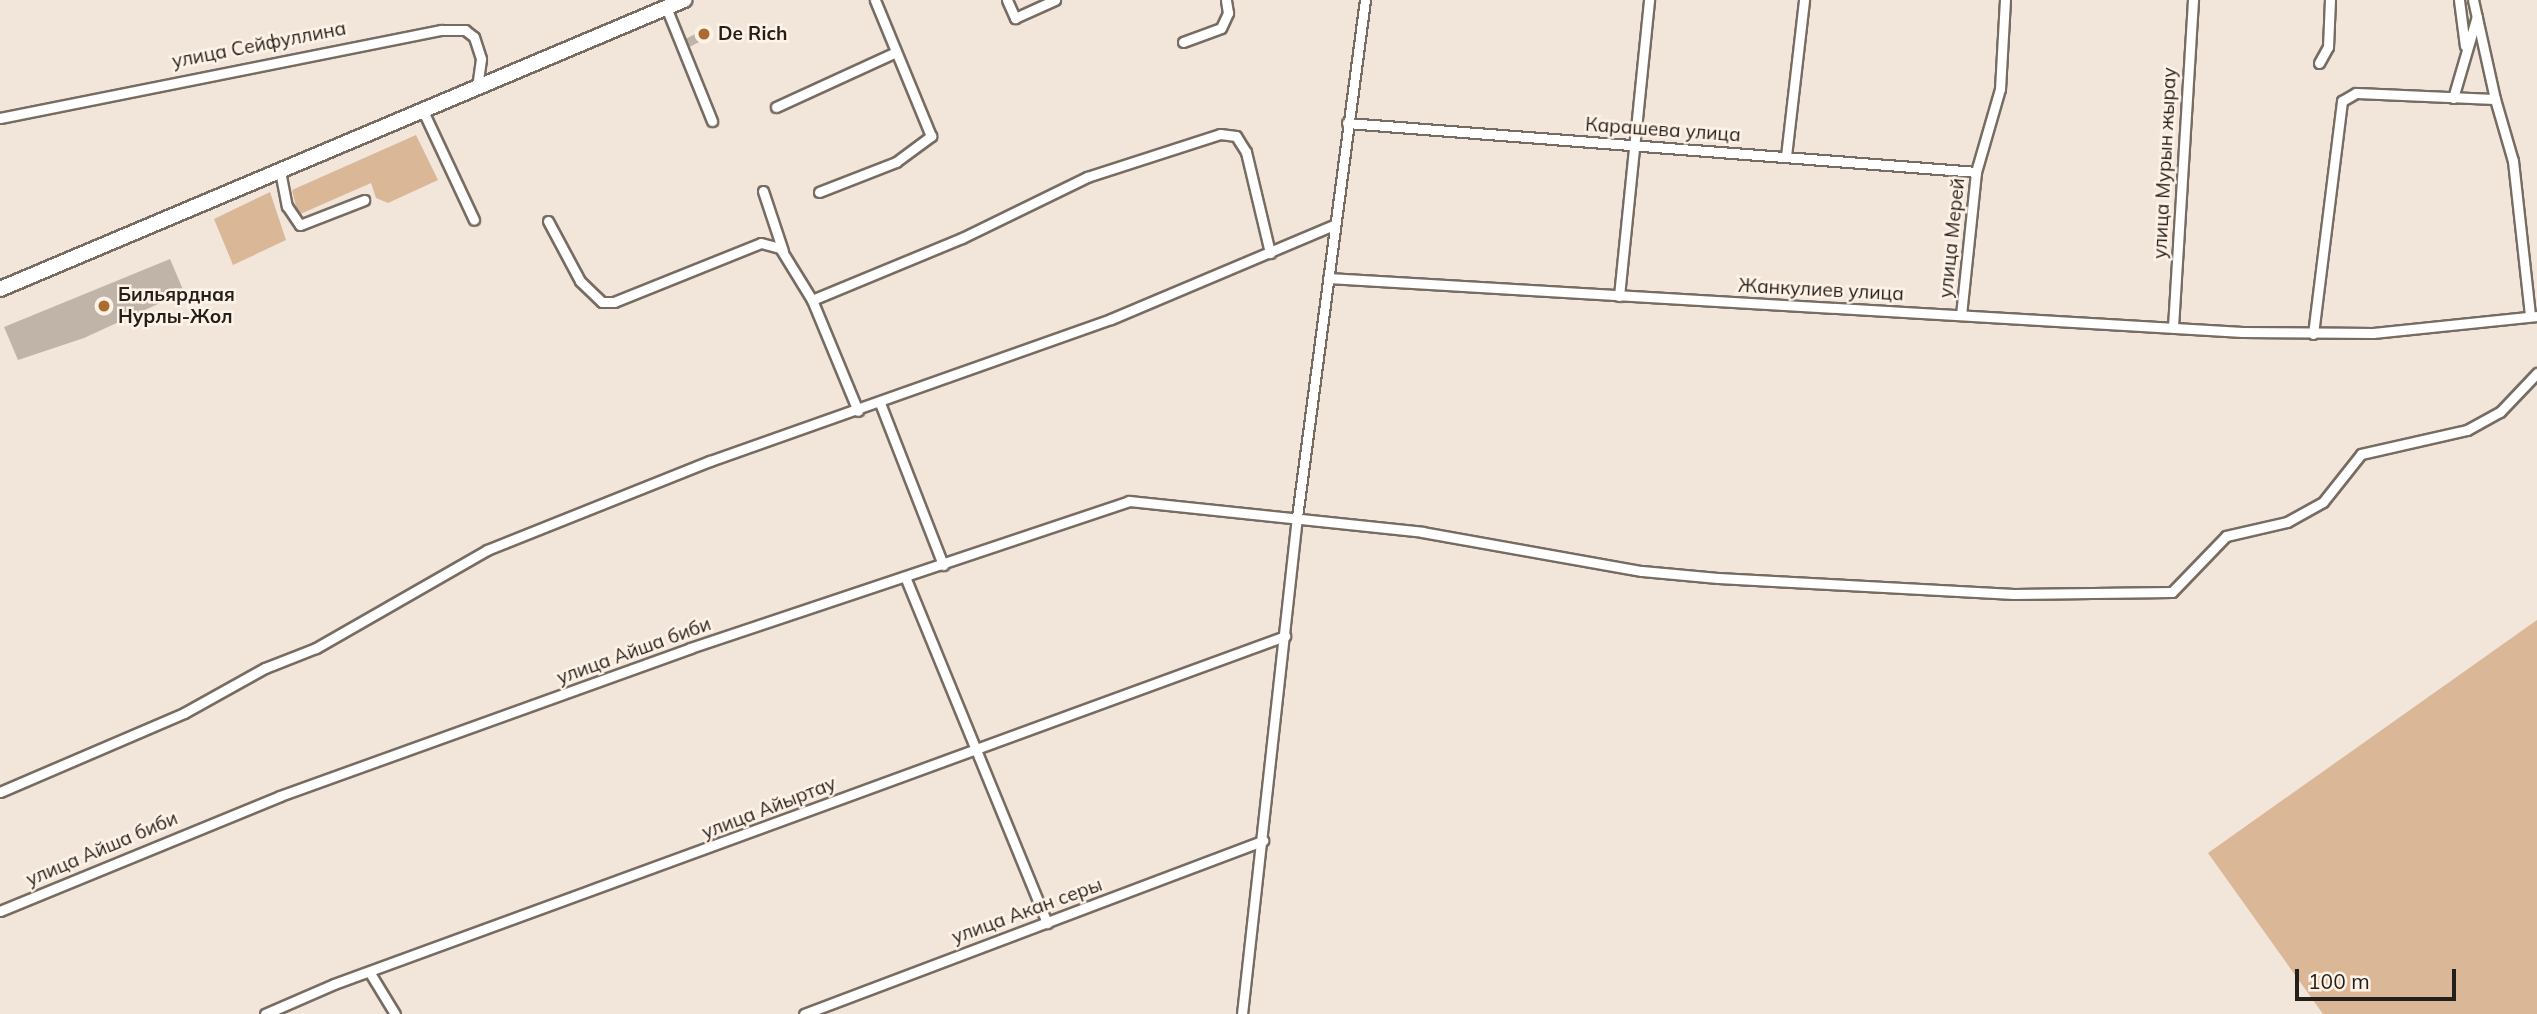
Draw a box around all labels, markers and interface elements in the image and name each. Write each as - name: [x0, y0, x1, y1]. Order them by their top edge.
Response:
- street label: улица Сейфуллина: [170, 17, 348, 73]
- place label: De Rich: [718, 23, 787, 45]
- marker: De Rich: [696, 26, 712, 42]
- street label: улица Мурын жырау: [2149, 67, 2181, 259]
- street label: Карашева улица: [1584, 113, 1742, 147]
- street label: улица Мерей: [1934, 177, 1970, 299]
- street label: Жанкулиев улица: [1738, 274, 1904, 306]
- place label: Бильярдная Нурлы-Жол: [118, 284, 235, 328]
- marker: Бильярдная Нурлы-Жол: [96, 298, 112, 314]
- street label: улица Айша биби: [554, 613, 714, 689]
- street label: улица Айыртау: [699, 772, 839, 844]
- street label: улица Айша биби: [23, 807, 181, 891]
- street label: улица Акан серы: [949, 873, 1105, 949]
- scale bar: [2299, 954, 2460, 998]
- text: 100 m: [2308, 968, 2370, 994]

